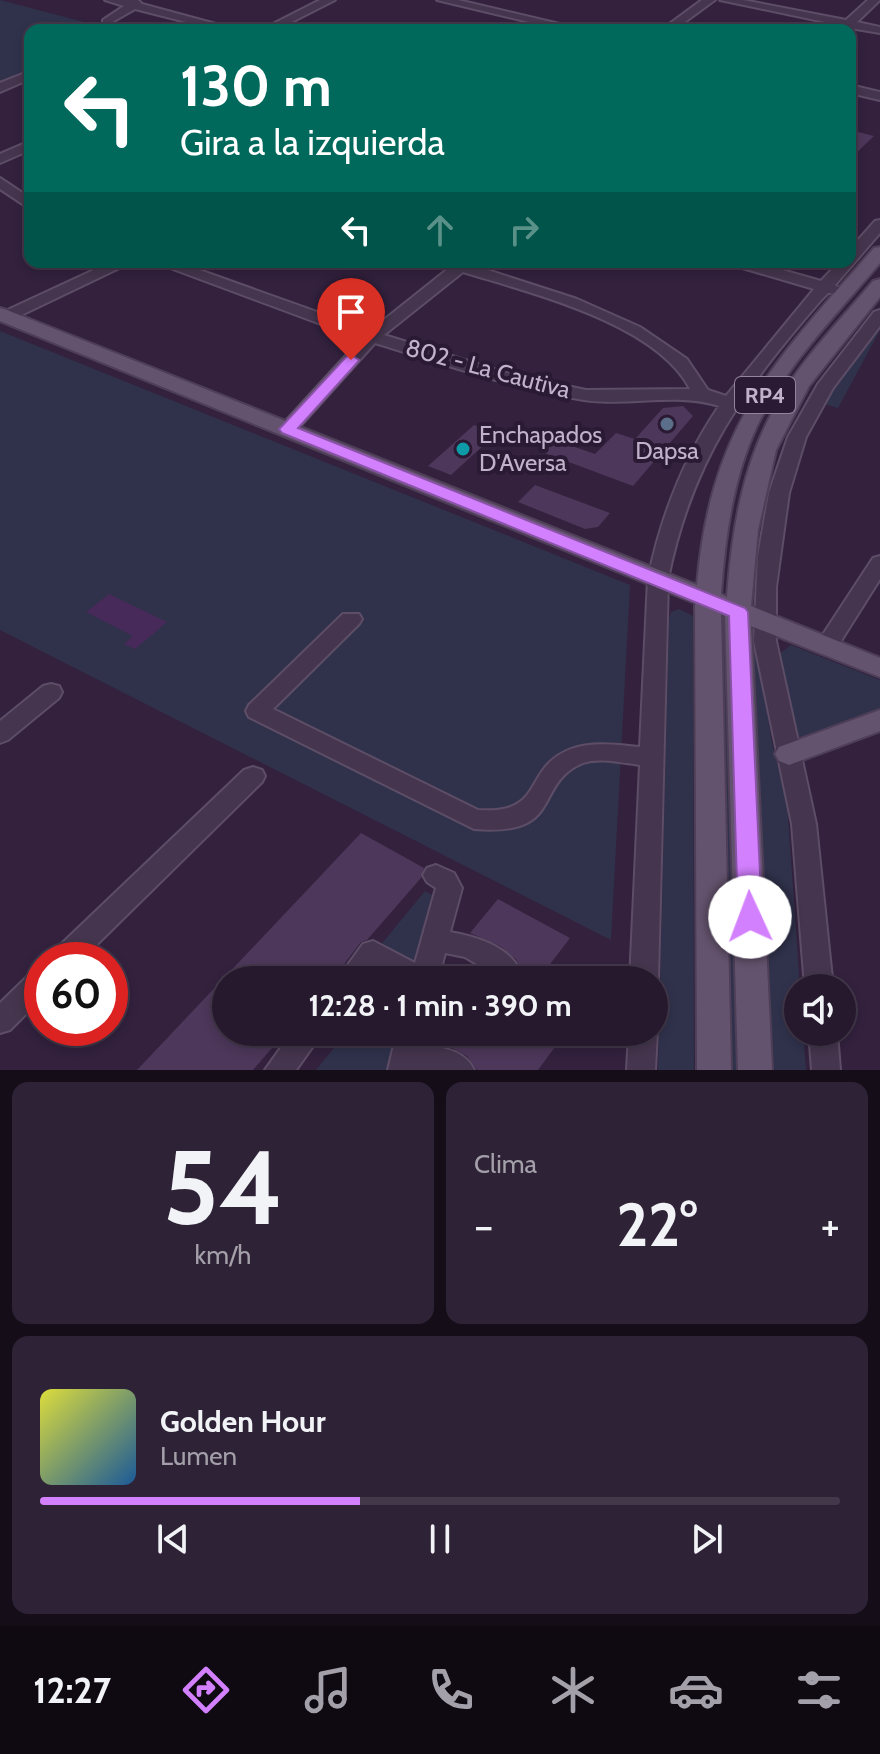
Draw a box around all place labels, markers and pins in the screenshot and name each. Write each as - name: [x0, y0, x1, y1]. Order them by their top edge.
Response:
- pin: [317, 278, 385, 360]
- marker: Dapsa: [658, 415, 676, 433]
- place label: Enchapados D'Aversa: [479, 420, 602, 477]
- place label: Dapsa: [635, 436, 699, 465]
- marker: Enchapados D'Aversa: [454, 440, 472, 458]

